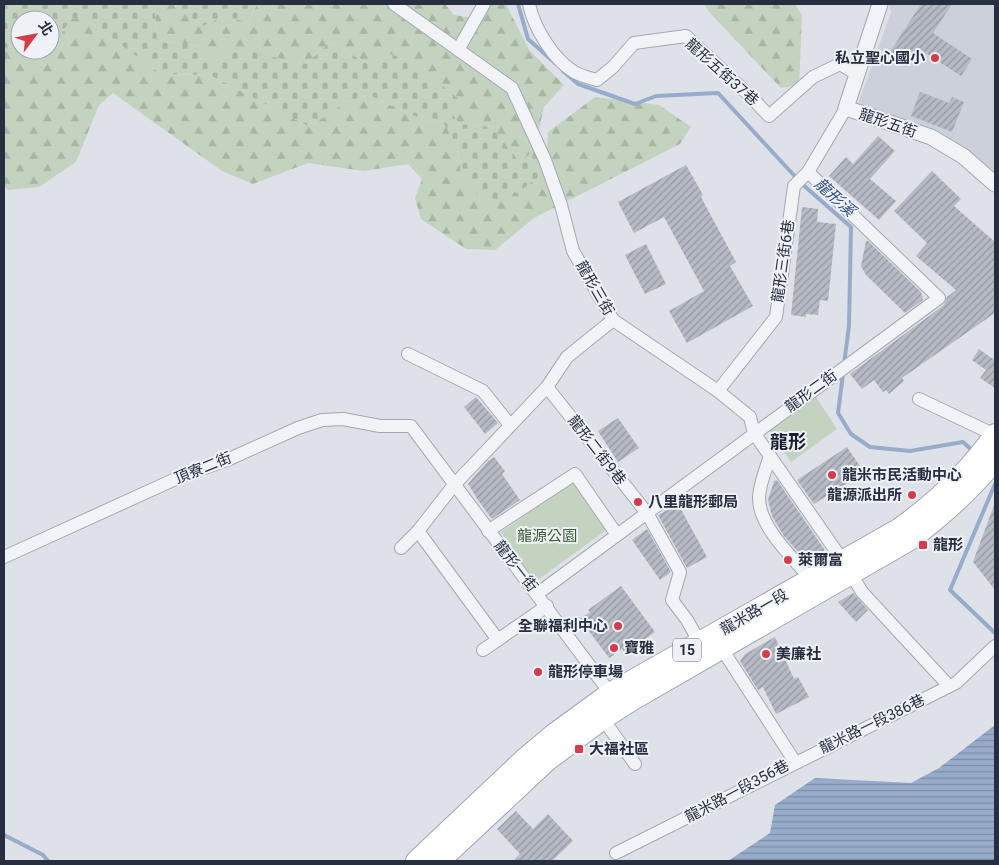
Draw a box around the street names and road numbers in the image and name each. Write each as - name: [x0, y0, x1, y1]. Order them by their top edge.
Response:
- street label: 龍形五街37巷: [682, 35, 762, 109]
- street label: 龍形五街: [857, 105, 919, 141]
- street label: 龍形三街6巷: [768, 218, 798, 304]
- street label: 龍形三街: [572, 258, 618, 318]
- street label: 龍形二街: [781, 366, 841, 416]
- street label: 龍形二街9巷: [564, 412, 630, 488]
- street label: 頂寮二街: [172, 448, 234, 488]
- street label: 龍形一街: [490, 537, 542, 595]
- street label: 龍米路一段: [717, 585, 791, 639]
- road number: 15: [673, 638, 701, 662]
- street label: 龍米路一段386巷: [816, 691, 928, 757]
- street label: 龍米路一段356巷: [682, 756, 792, 826]

